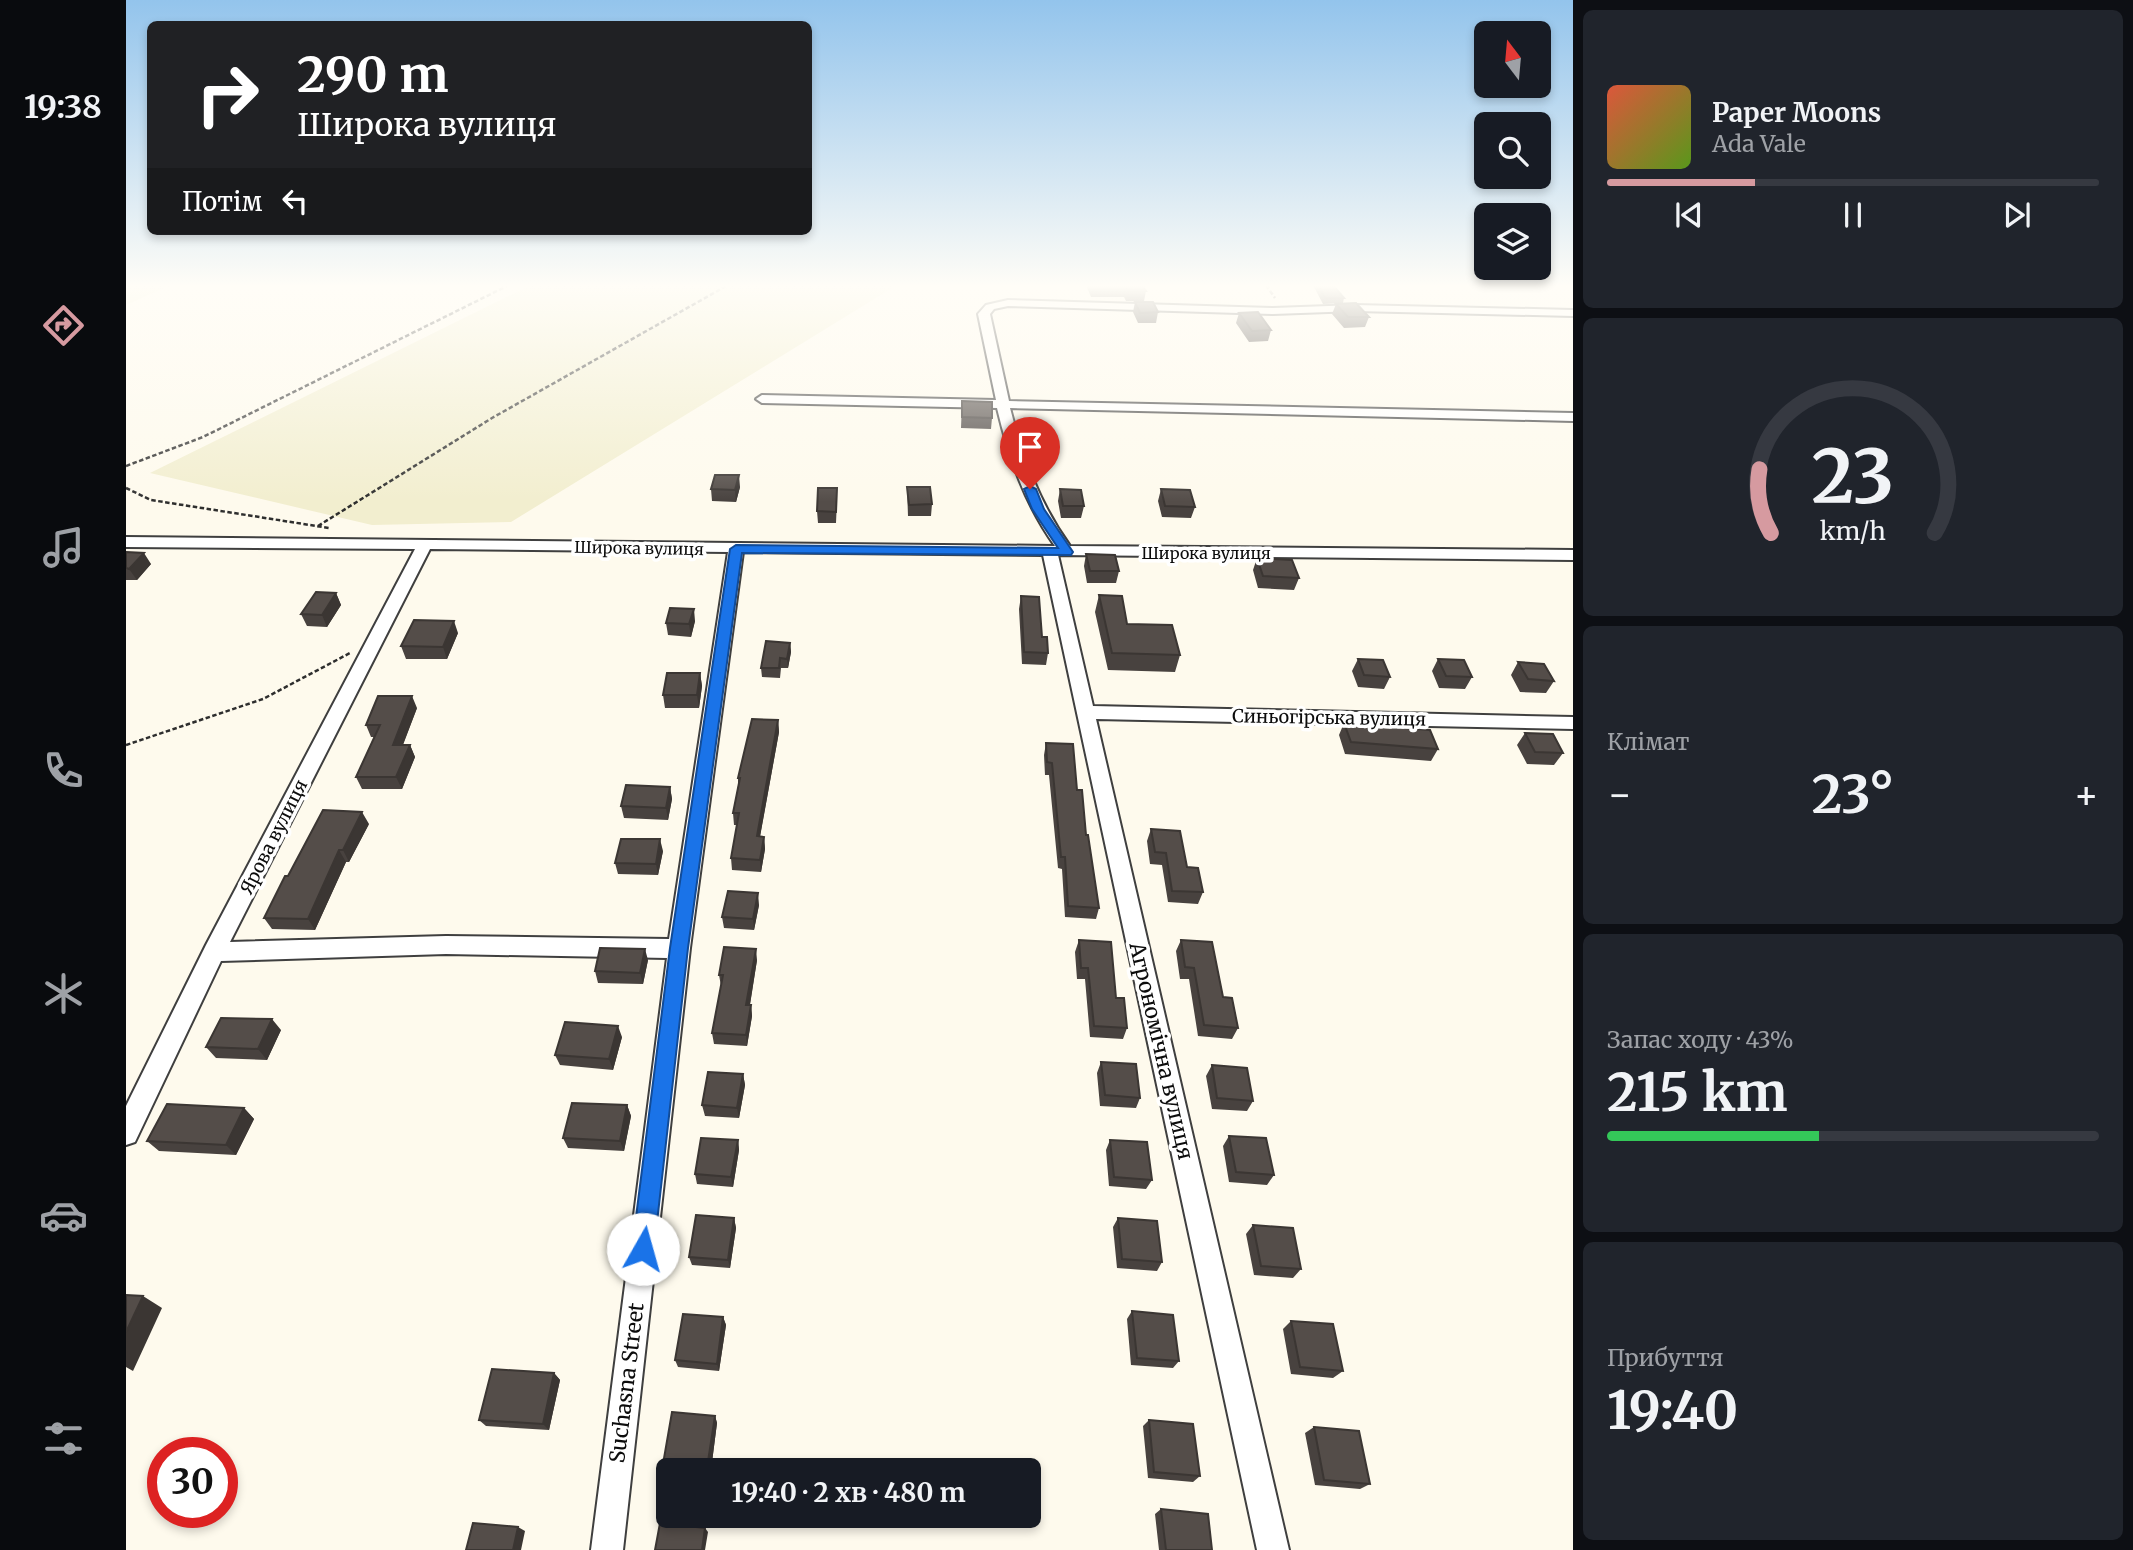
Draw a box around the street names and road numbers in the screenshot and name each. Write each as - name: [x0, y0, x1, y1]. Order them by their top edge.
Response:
- street label: Широка вулиця: [574, 537, 704, 559]
- street label: Широка вулиця: [1141, 543, 1271, 563]
- street label: Синьогірська вулиця: [1232, 704, 1426, 731]
- street label: Ярова вулиця: [235, 775, 312, 898]
- street label: Агрономічна вулиця: [1123, 939, 1200, 1162]
- street label: Suchasna Street: [603, 1301, 650, 1465]

